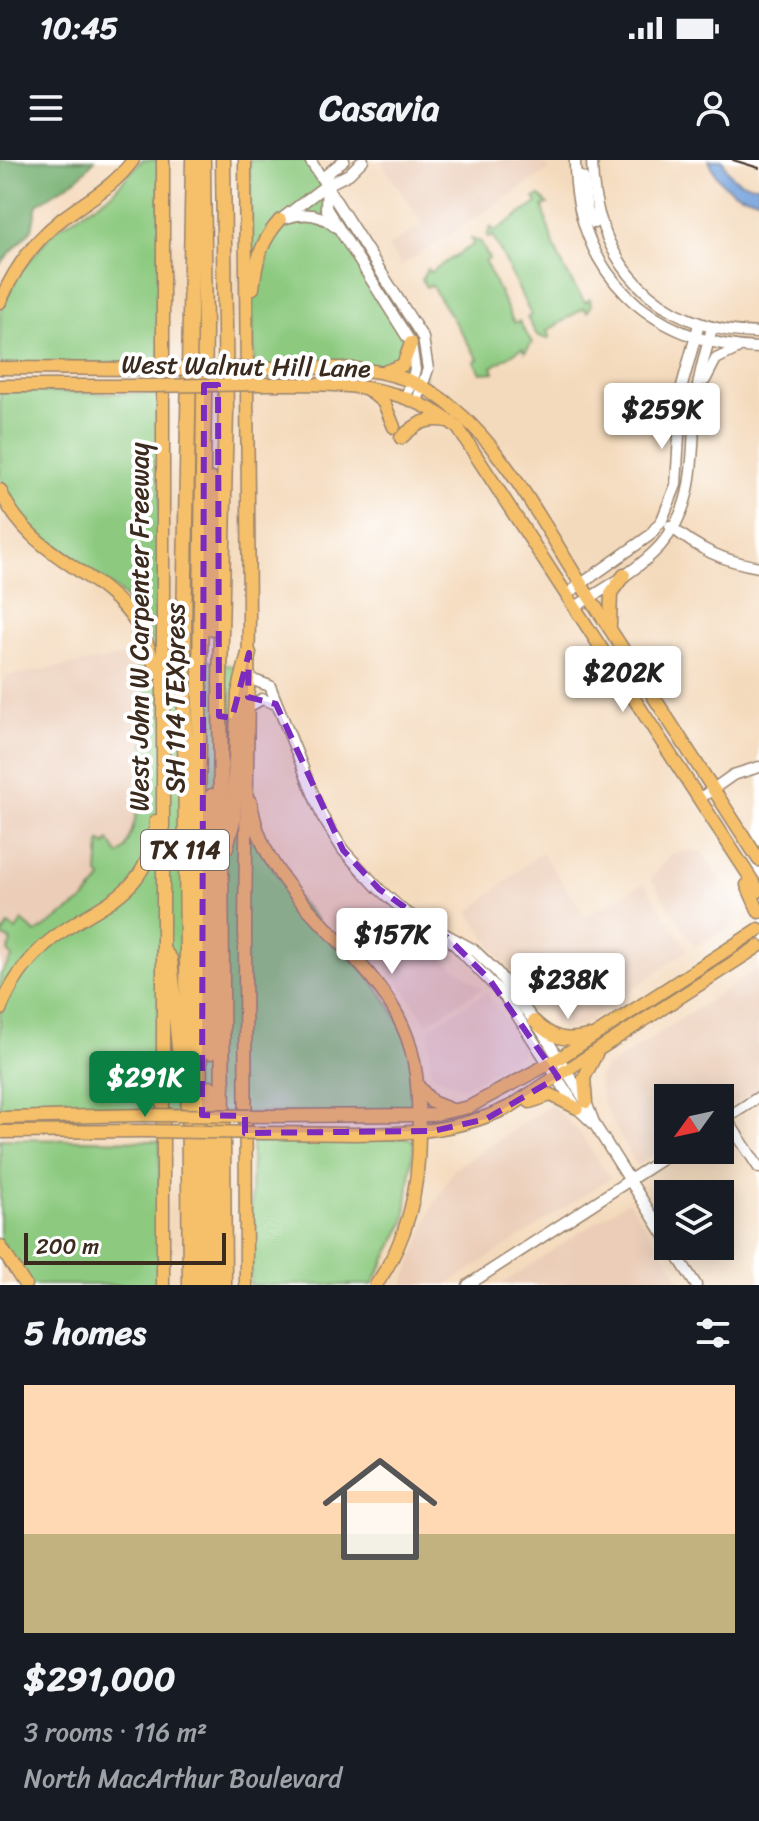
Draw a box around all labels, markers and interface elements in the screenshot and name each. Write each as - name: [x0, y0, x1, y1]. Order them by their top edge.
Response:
- text: 10:45: [40, 1, 118, 55]
- text: Casavia: [320, 76, 439, 140]
- icon: menu: [24, 86, 68, 130]
- icon: person: [691, 86, 735, 130]
- street label: West Walnut Hill Lane: [121, 341, 371, 391]
- pin: $259K: [606, 383, 718, 451]
- text: $259K: [622, 386, 702, 432]
- street label: West John W Carpenter Freeway: [116, 442, 162, 812]
- street label: SH 114 TEXpress: [152, 602, 198, 793]
- pin: $202K: [567, 646, 679, 714]
- text: $202K: [583, 649, 663, 695]
- road number: TX 114: [141, 830, 229, 870]
- pin: $157K: [336, 908, 448, 976]
- text: $157K: [354, 911, 430, 957]
- pin: $238K: [512, 953, 624, 1021]
- text: $238K: [529, 956, 607, 1002]
- pin: $291K: [89, 1051, 201, 1119]
- text: $291K: [107, 1054, 183, 1100]
- north arrow: [654, 1084, 734, 1164]
- map controls: [654, 1084, 734, 1260]
- button: layers: [654, 1180, 734, 1260]
- text: 200 m: [36, 1227, 99, 1266]
- scale bar: [24, 1229, 226, 1265]
- text: 5 homes: [24, 1303, 146, 1363]
- icon: filters: [691, 1311, 735, 1355]
- icon: home: [308, 1437, 452, 1581]
- text: $291,000: [24, 1649, 176, 1709]
- text: 3 rooms · 116 m²: [24, 1709, 207, 1755]
- text: North MacArthur Boulevard: [24, 1755, 342, 1801]

